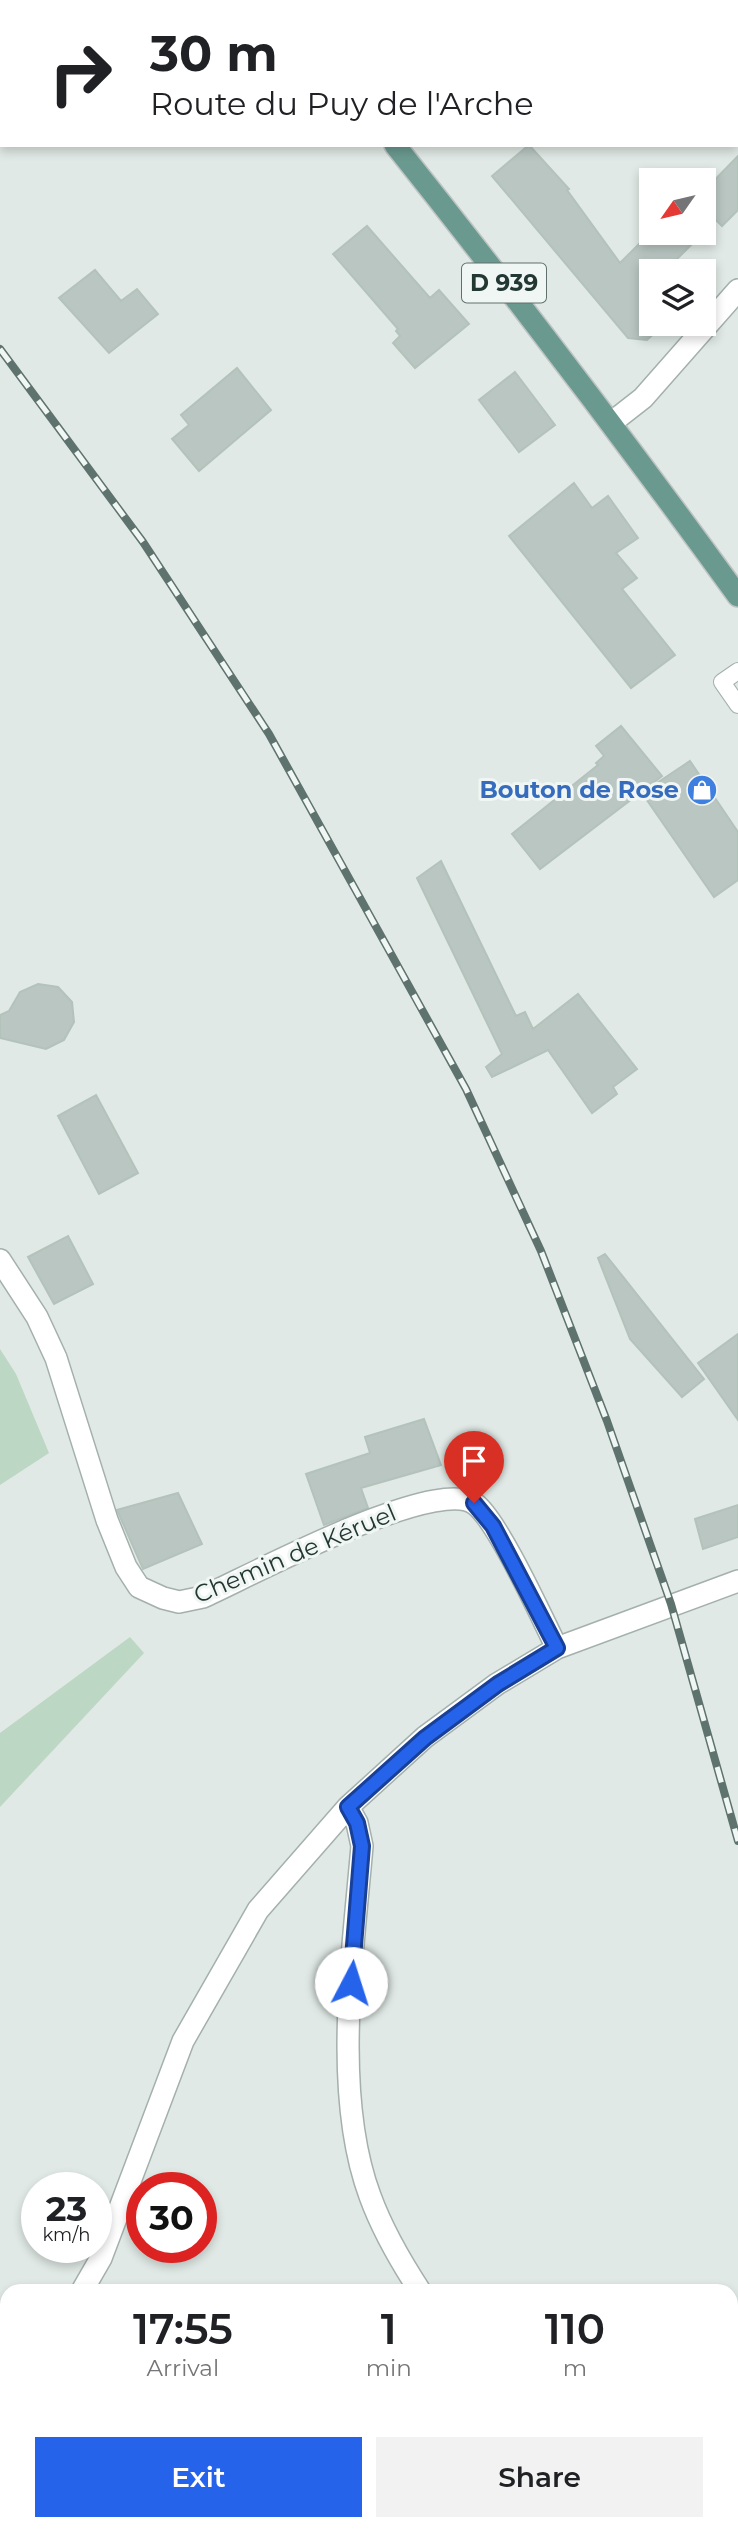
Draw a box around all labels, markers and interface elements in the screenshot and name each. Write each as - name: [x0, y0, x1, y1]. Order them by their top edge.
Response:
- text: 30 m: [150, 24, 278, 83]
- icon: right: [35, 28, 126, 119]
- text: Route du Puy de l'Arche: [150, 84, 534, 123]
- north arrow: [639, 168, 716, 245]
- map controls: [639, 168, 716, 336]
- button: layers: [639, 259, 716, 336]
- road number: D 939: [462, 264, 546, 302]
- shop icon: Bouton de Rose: [685, 773, 719, 807]
- place label: Bouton de Rose: [480, 775, 679, 804]
- pin: [444, 1431, 504, 1503]
- icon: arrive: [455, 1442, 493, 1480]
- street label: Chemin de Kéruel: [189, 1498, 400, 1609]
- position arrow: [314, 1946, 388, 2020]
- speed limit sign: 30: [126, 2172, 217, 2263]
- text: 23: [46, 2187, 87, 2230]
- text: km/h: [42, 2224, 91, 2246]
- text: 17:55: [133, 2303, 233, 2355]
- text: 1: [381, 2303, 397, 2355]
- text: 110: [545, 2303, 605, 2355]
- text: Arrival: [147, 2354, 219, 2382]
- text: min: [366, 2354, 412, 2382]
- text: m: [563, 2354, 587, 2382]
- button: Exit: [35, 2437, 362, 2517]
- button: Share: [376, 2437, 703, 2517]

